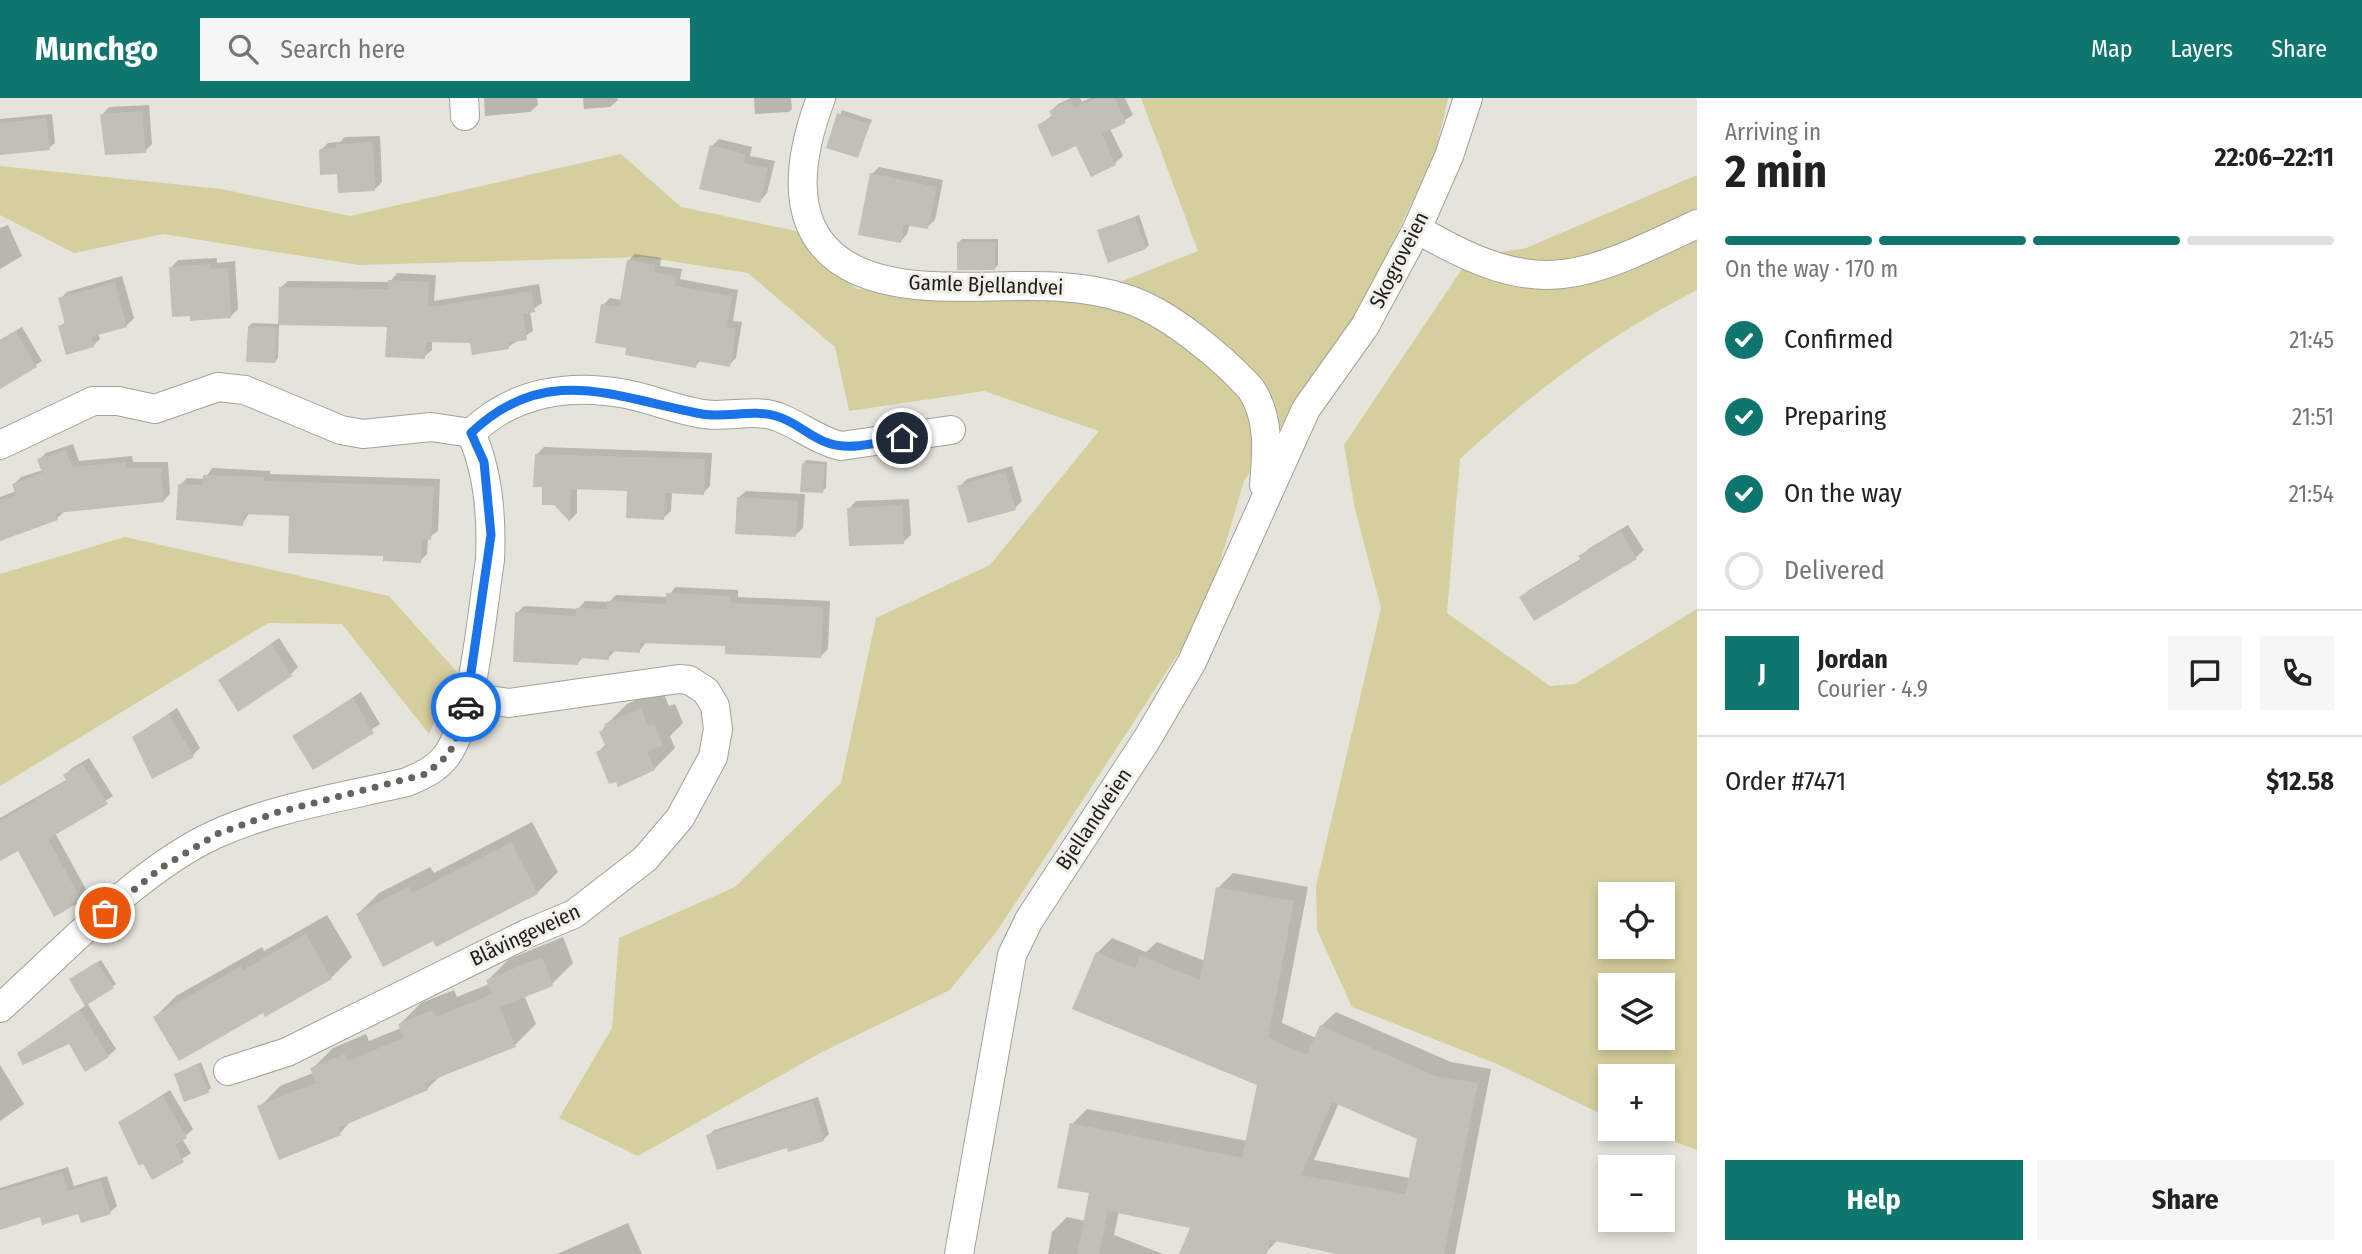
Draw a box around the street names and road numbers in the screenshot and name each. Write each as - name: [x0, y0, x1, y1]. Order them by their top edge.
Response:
- street label: Skogroveien: [1364, 207, 1434, 313]
- street label: Gamle Bjellandvei: [908, 269, 1064, 301]
- street label: Bjellandveien: [1050, 763, 1138, 875]
- street label: Blåvingeveien: [466, 898, 584, 972]

